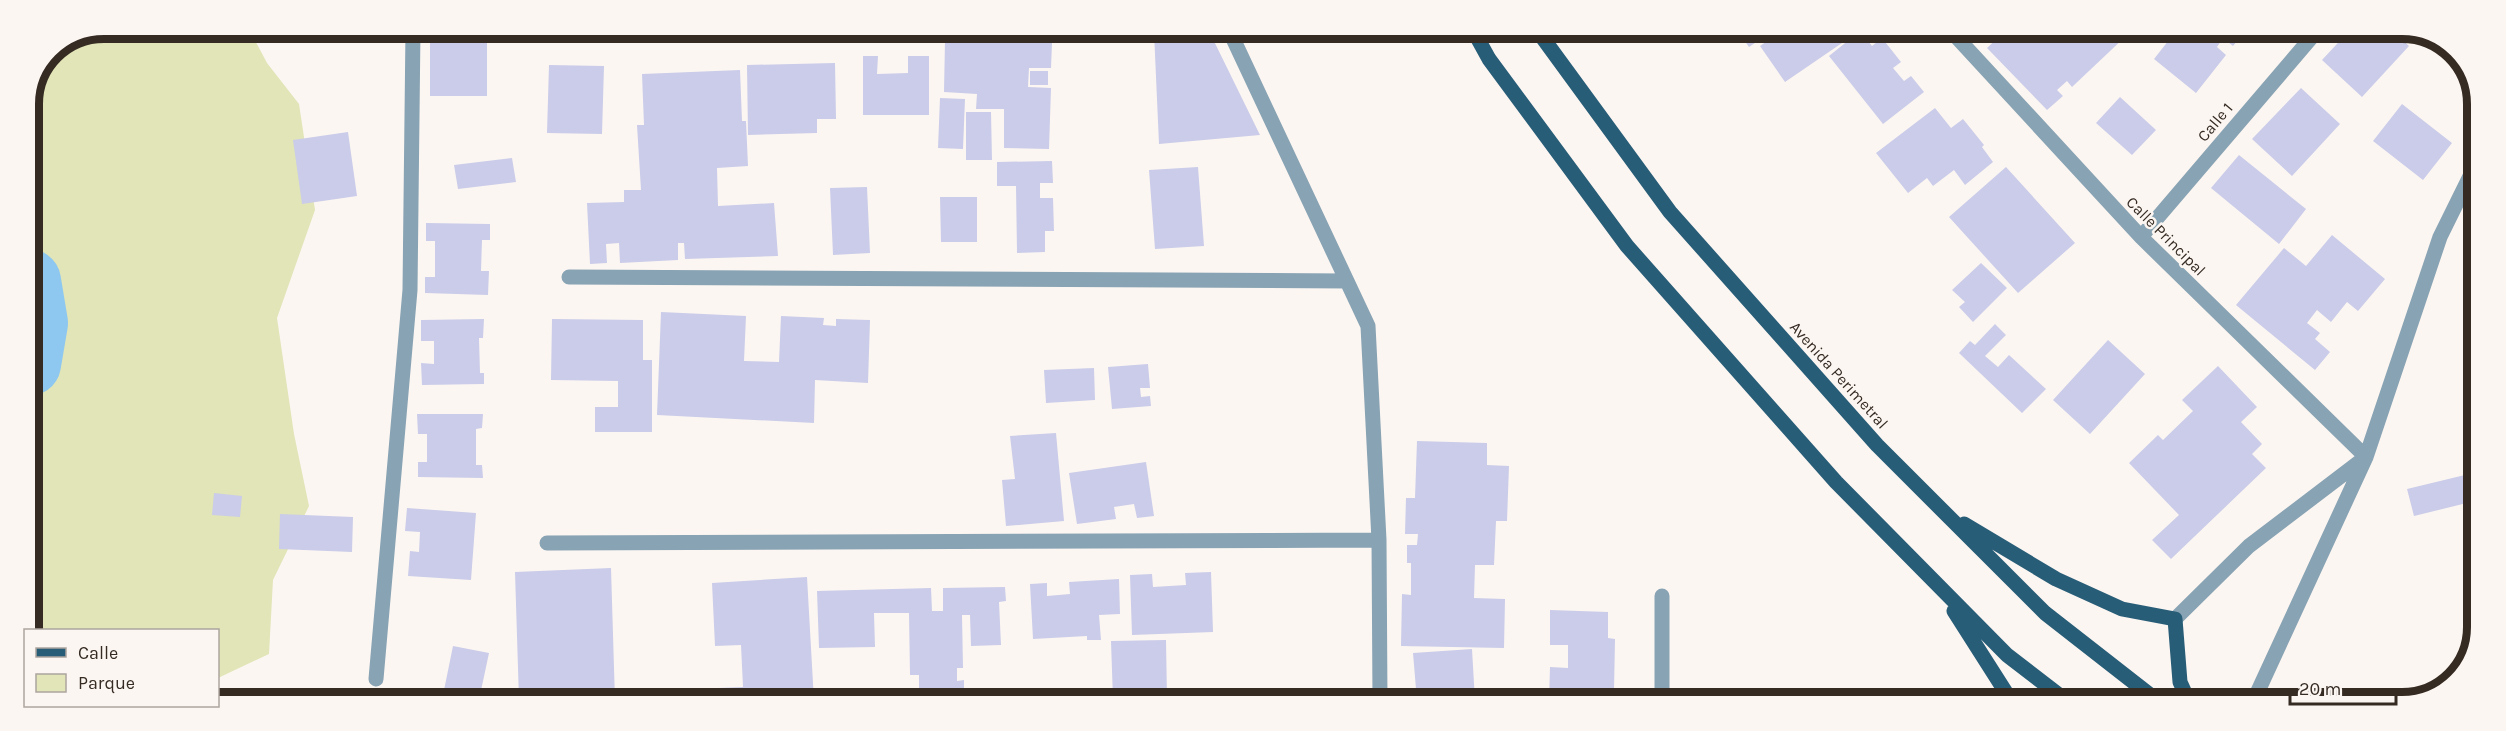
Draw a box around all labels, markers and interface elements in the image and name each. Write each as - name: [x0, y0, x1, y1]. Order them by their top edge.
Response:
- street label: Calle 1: [2193, 99, 2237, 145]
- street label: Calle Principal: [2122, 192, 2210, 280]
- street label: Avenida Perimetral: [1786, 318, 1892, 432]
- legend: [24, 629, 219, 707]
- text: Calle: [78, 642, 118, 664]
- scale bar: [2290, 668, 2396, 706]
- text: Parque: [78, 672, 135, 694]
- text: 20 m: [2299, 678, 2341, 700]

